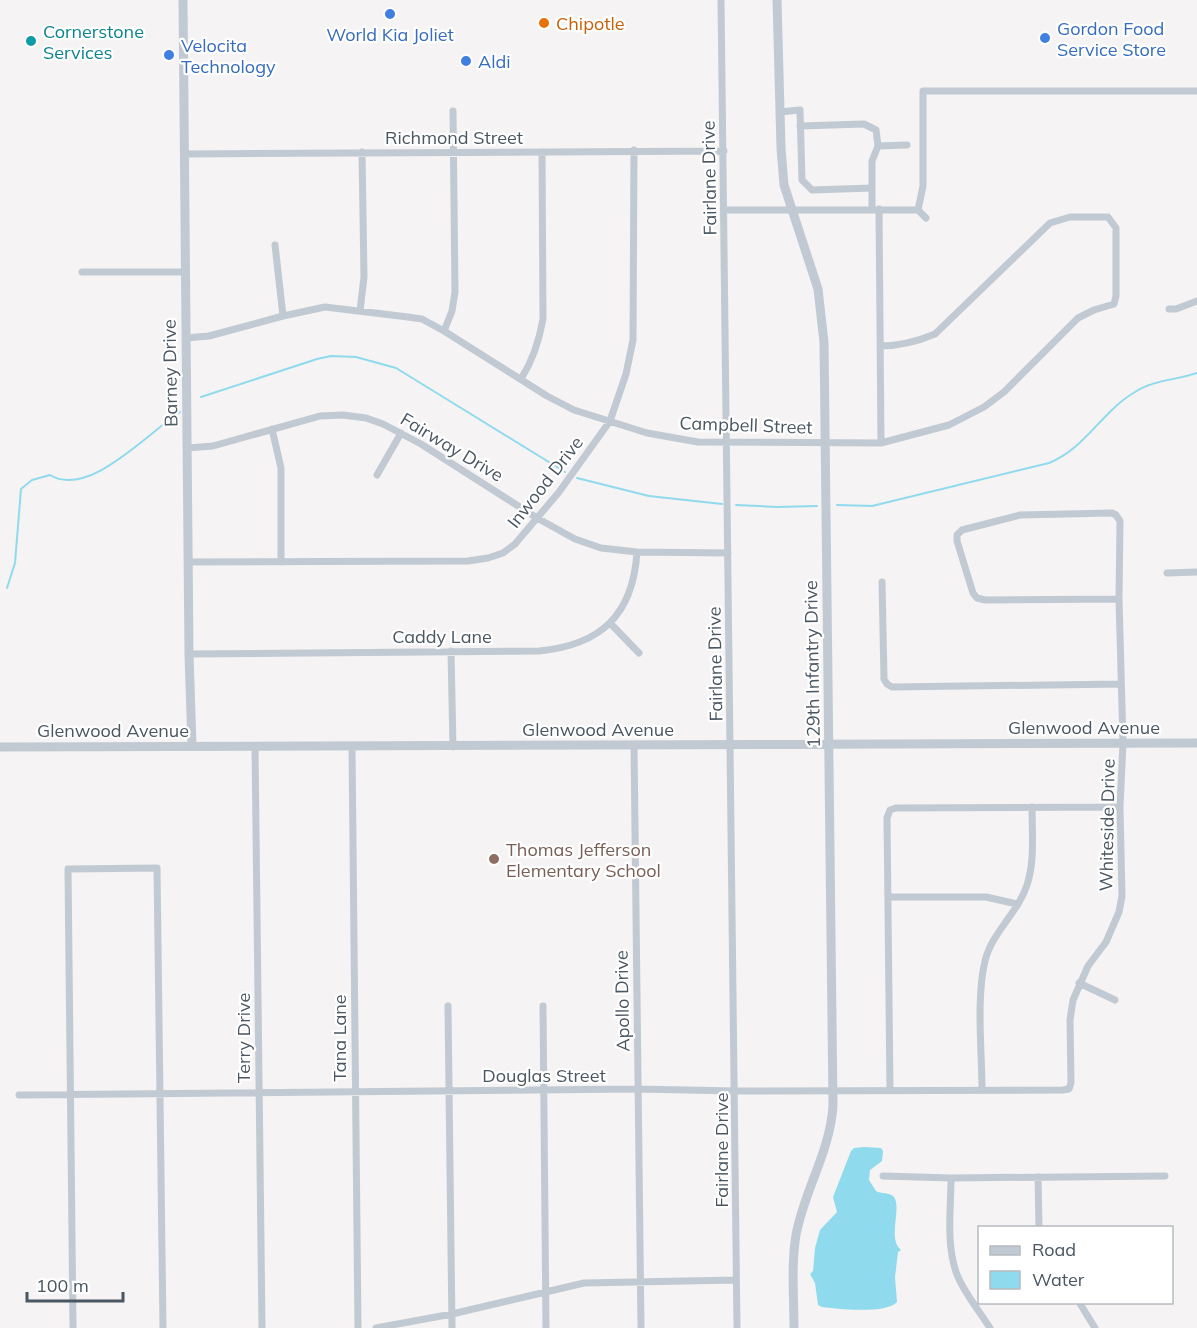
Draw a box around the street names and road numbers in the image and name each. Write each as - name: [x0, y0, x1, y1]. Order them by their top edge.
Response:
- street label: Fairlane Drive: [696, 120, 722, 236]
- street label: Richmond Street: [385, 126, 523, 149]
- street label: Barney Drive: [158, 319, 182, 427]
- street label: Fairway Drive: [396, 407, 508, 487]
- street label: Campbell Street: [679, 411, 813, 439]
- street label: Inwood Drive: [502, 432, 588, 532]
- street label: 129th Infantry Drive: [799, 580, 825, 748]
- street label: Fairlane Drive: [702, 606, 728, 722]
- street label: Caddy Lane: [392, 625, 492, 648]
- street label: Glenwood Avenue: [1008, 716, 1160, 739]
- street label: Glenwood Avenue: [522, 718, 674, 741]
- street label: Glenwood Avenue: [37, 719, 189, 742]
- street label: Whiteside Drive: [1094, 758, 1120, 892]
- street label: Apollo Drive: [610, 950, 634, 1052]
- street label: Terry Drive: [232, 993, 255, 1083]
- street label: Tana Lane: [328, 994, 351, 1082]
- street label: Douglas Street: [482, 1064, 606, 1087]
- street label: Fairlane Drive: [710, 1093, 733, 1207]

